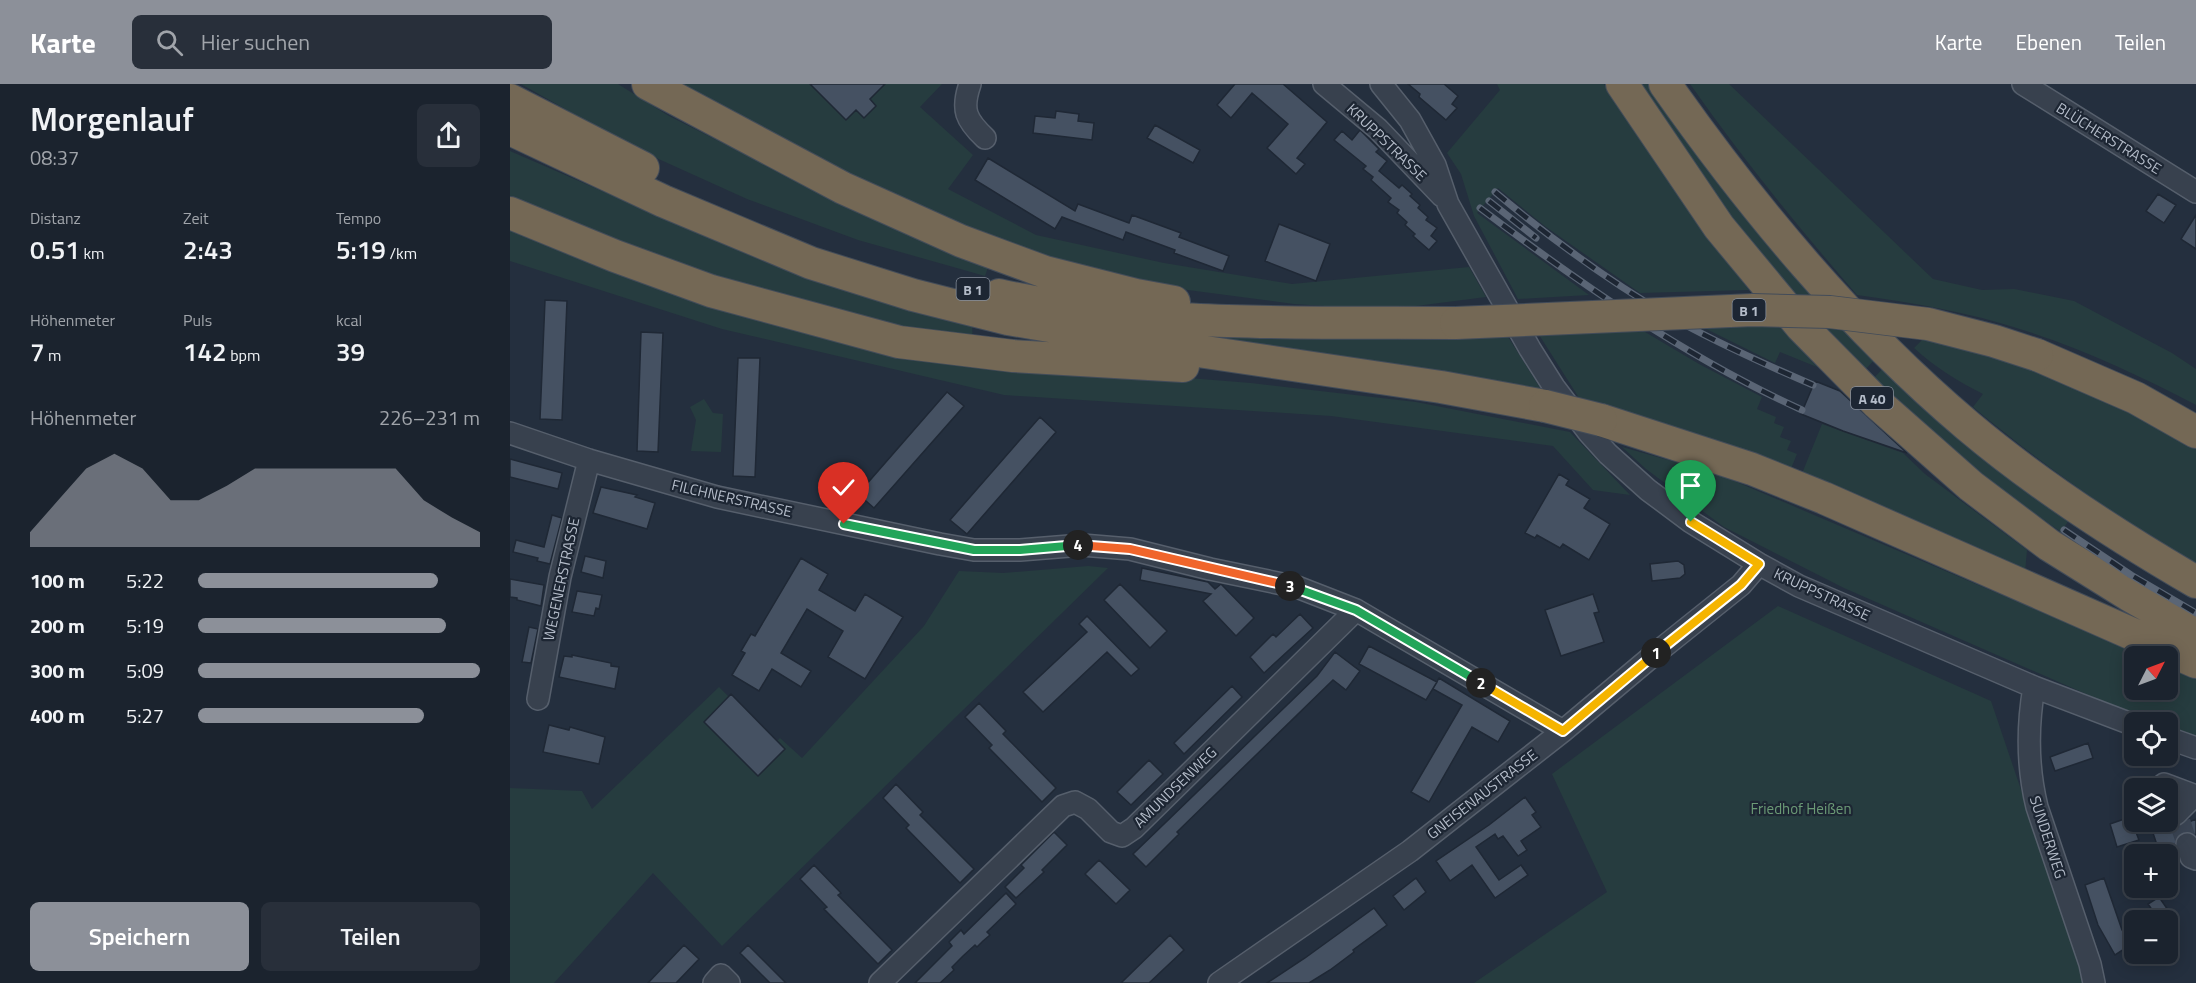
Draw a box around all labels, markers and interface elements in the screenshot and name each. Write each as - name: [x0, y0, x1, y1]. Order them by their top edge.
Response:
- search box: [132, 15, 552, 69]
- text: Karte: [30, 21, 96, 64]
- text: Hier suchen: [201, 25, 310, 59]
- icon: search: [153, 26, 186, 59]
- text: Karte: [1935, 26, 1982, 58]
- text: Ebenen: [2015, 26, 2082, 58]
- text: Teilen: [2115, 26, 2166, 58]
- text: Morgenlauf: [30, 94, 194, 144]
- street label: BLÜCHERSTRASSE: [2052, 96, 2166, 180]
- street label: KRUPPSTRASSE: [1342, 98, 1432, 186]
- button: share: [417, 104, 480, 167]
- text: 08:37: [30, 142, 79, 173]
- text: Distanz: [30, 206, 81, 230]
- text: Zeit: [183, 206, 209, 230]
- text: Tempo: [336, 206, 381, 230]
- text: 0.51: [30, 230, 80, 269]
- text: 2:43: [183, 230, 233, 269]
- text: 5:19: [336, 230, 386, 269]
- text: km: [80, 241, 104, 265]
- text: /km: [386, 241, 417, 265]
- road number: B 1: [956, 278, 990, 300]
- road number: B 1: [1732, 299, 1766, 321]
- text: Höhenmeter: [30, 308, 115, 332]
- text: Puls: [183, 308, 212, 332]
- text: kcal: [336, 308, 362, 332]
- text: 7: [30, 332, 45, 371]
- text: 142: [183, 332, 227, 371]
- text: 39: [336, 332, 365, 371]
- text: m: [45, 343, 61, 367]
- text: bpm: [227, 343, 260, 367]
- road number: A 40: [1851, 387, 1893, 409]
- text: Höhenmeter: [30, 402, 136, 433]
- text: 226–231 m: [379, 402, 480, 433]
- pin: [1665, 460, 1716, 522]
- pin: [818, 462, 869, 524]
- icon: arrive: [1674, 469, 1707, 502]
- icon: check: [827, 471, 860, 504]
- street label: FILCHNERSTRASSE: [669, 473, 795, 523]
- street label: WEGENERSTRASSE: [537, 515, 585, 643]
- pin: 4: [1063, 530, 1093, 560]
- text: 4: [1074, 533, 1082, 557]
- street label: KRUPPSTRASSE: [1770, 562, 1874, 626]
- text: 100 m: [30, 565, 85, 596]
- text: 5:22: [126, 565, 164, 596]
- pin: 3: [1275, 571, 1305, 601]
- text: 3: [1286, 574, 1294, 598]
- text: 200 m: [30, 610, 85, 641]
- text: 5:19: [126, 610, 164, 641]
- pin: 1: [1641, 638, 1671, 668]
- text: 1: [1652, 641, 1660, 665]
- north arrow: [2124, 646, 2178, 700]
- map controls: [2124, 646, 2178, 964]
- text: 300 m: [30, 655, 85, 686]
- text: 5:09: [126, 655, 164, 686]
- pin: 2: [1466, 668, 1496, 698]
- text: 2: [1477, 671, 1485, 695]
- text: 400 m: [30, 700, 85, 731]
- text: 5:27: [126, 700, 164, 731]
- button: locate: [2124, 712, 2178, 766]
- street label: AMUNDSENWEG: [1128, 741, 1222, 833]
- street label: GNEISENAUSTRASSE: [1422, 743, 1542, 845]
- button: layers: [2124, 778, 2178, 832]
- street label: SUNDERWEG: [2024, 793, 2072, 881]
- park label: Friedhof Heißen: [1751, 797, 1851, 820]
- button: +: [2124, 844, 2178, 898]
- button: Speichern: [30, 902, 249, 971]
- button: Teilen: [261, 902, 480, 971]
- button: −: [2124, 910, 2178, 964]

